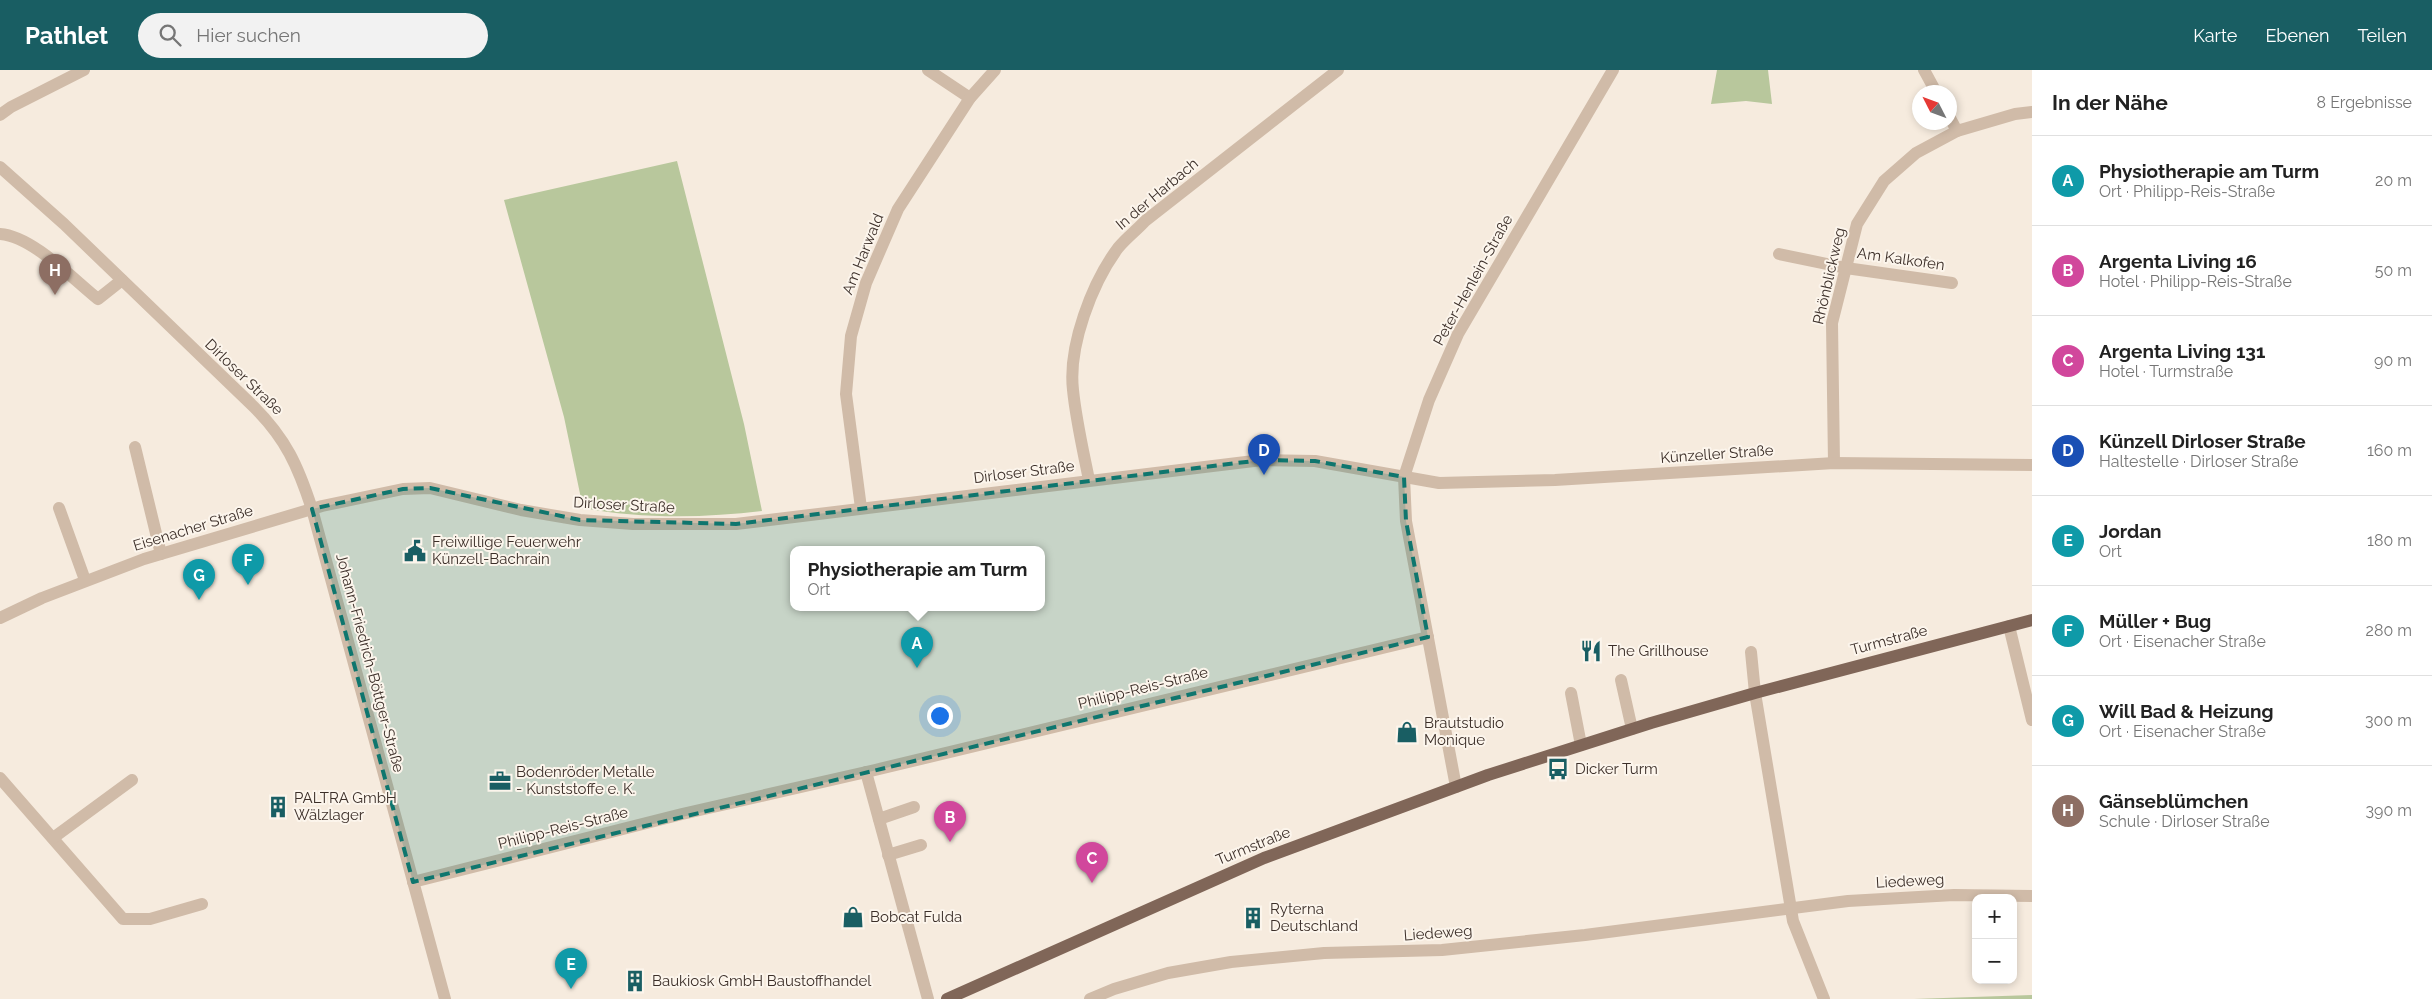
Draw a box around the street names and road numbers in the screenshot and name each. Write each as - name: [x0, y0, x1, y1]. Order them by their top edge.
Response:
- street label: In der Harbach: [1112, 154, 1202, 234]
- street label: Am Harwald: [839, 211, 887, 297]
- street label: Peter-Henlein-Straße: [1430, 211, 1517, 349]
- street label: Rhönblickweg: [1809, 226, 1849, 326]
- street label: Am Kalkofen: [1856, 244, 1946, 274]
- street label: Dirloser Straße: [201, 335, 287, 419]
- street label: Künzeller Straße: [1660, 441, 1774, 467]
- street label: Dirloser Straße: [973, 457, 1076, 487]
- street label: Dirloser Straße: [573, 493, 675, 517]
- street label: Eisenacher Straße: [131, 501, 255, 555]
- street label: Johann-Friedrich-Böttger-Straße: [332, 552, 408, 775]
- street label: Turmstraße: [1849, 621, 1929, 659]
- street label: Philipp-Reis-Straße: [1076, 663, 1210, 713]
- street label: Philipp-Reis-Straße: [496, 803, 630, 853]
- street label: Turmstraße: [1213, 823, 1293, 869]
- street label: Liedeweg: [1875, 870, 1945, 892]
- street label: Liedeweg: [1403, 922, 1473, 944]

